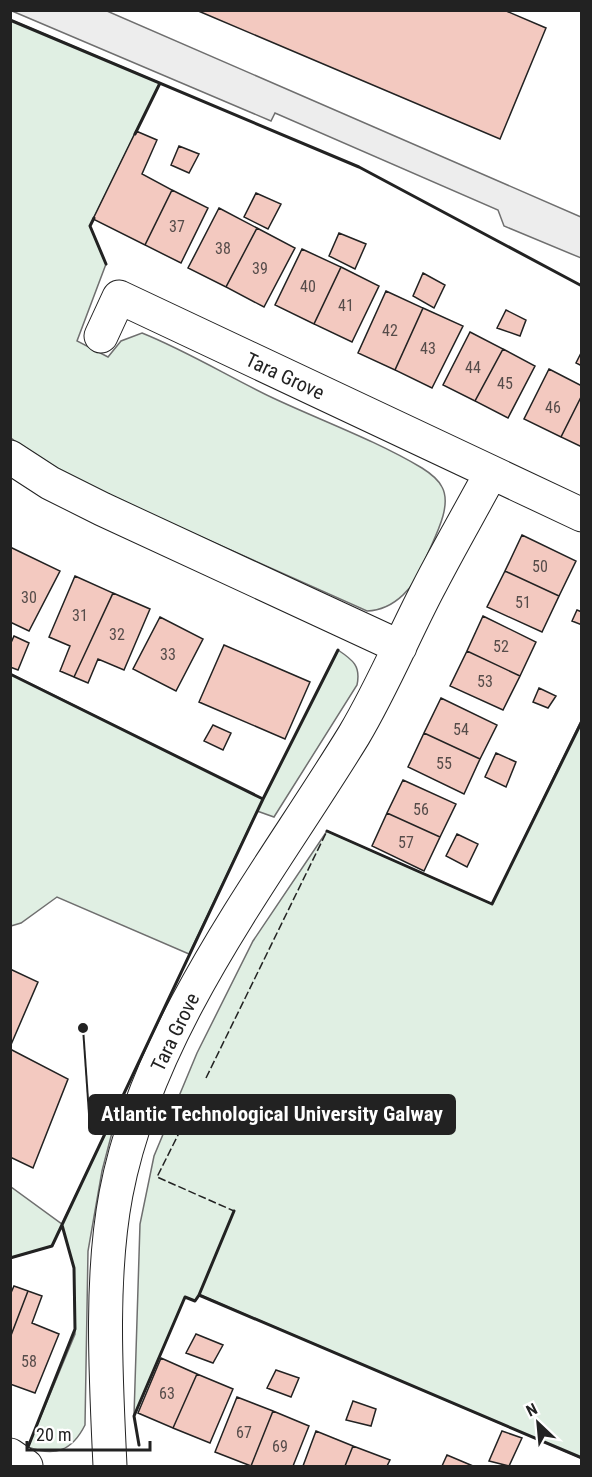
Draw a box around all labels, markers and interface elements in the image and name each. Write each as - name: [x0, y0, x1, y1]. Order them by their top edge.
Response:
- house number: 37: [169, 217, 185, 236]
- house number: 38: [215, 239, 231, 258]
- house number: 39: [252, 259, 268, 278]
- house number: 40: [300, 277, 316, 296]
- house number: 41: [338, 296, 354, 315]
- house number: 42: [382, 321, 398, 340]
- house number: 43: [420, 339, 436, 358]
- street label: Tara Grove: [242, 347, 328, 405]
- house number: 44: [465, 358, 481, 377]
- house number: 45: [497, 374, 513, 393]
- house number: 46: [545, 398, 561, 417]
- house number: 50: [532, 557, 548, 576]
- house number: 30: [21, 588, 37, 607]
- house number: 51: [515, 593, 531, 612]
- house number: 31: [72, 606, 88, 625]
- house number: 32: [109, 625, 125, 644]
- house number: 52: [493, 637, 509, 656]
- house number: 33: [160, 645, 176, 664]
- house number: 53: [477, 672, 493, 691]
- house number: 54: [453, 720, 469, 739]
- house number: 55: [436, 754, 452, 773]
- house number: 56: [413, 800, 429, 819]
- house number: 57: [398, 833, 414, 852]
- street label: Tara Grove: [146, 989, 204, 1075]
- callout: Atlantic Technological University Galway: [89, 1095, 455, 1134]
- text: Atlantic Technological University Galway: [101, 1102, 444, 1126]
- house number: 58: [21, 1352, 37, 1371]
- house number: 63: [159, 1384, 175, 1403]
- north arrow: [508, 1393, 568, 1453]
- text: N: [523, 1399, 540, 1421]
- scale bar: [27, 1414, 150, 1452]
- house number: 67: [236, 1423, 252, 1442]
- text: 20 m: [36, 1424, 71, 1445]
- house number: 69: [272, 1437, 288, 1456]

